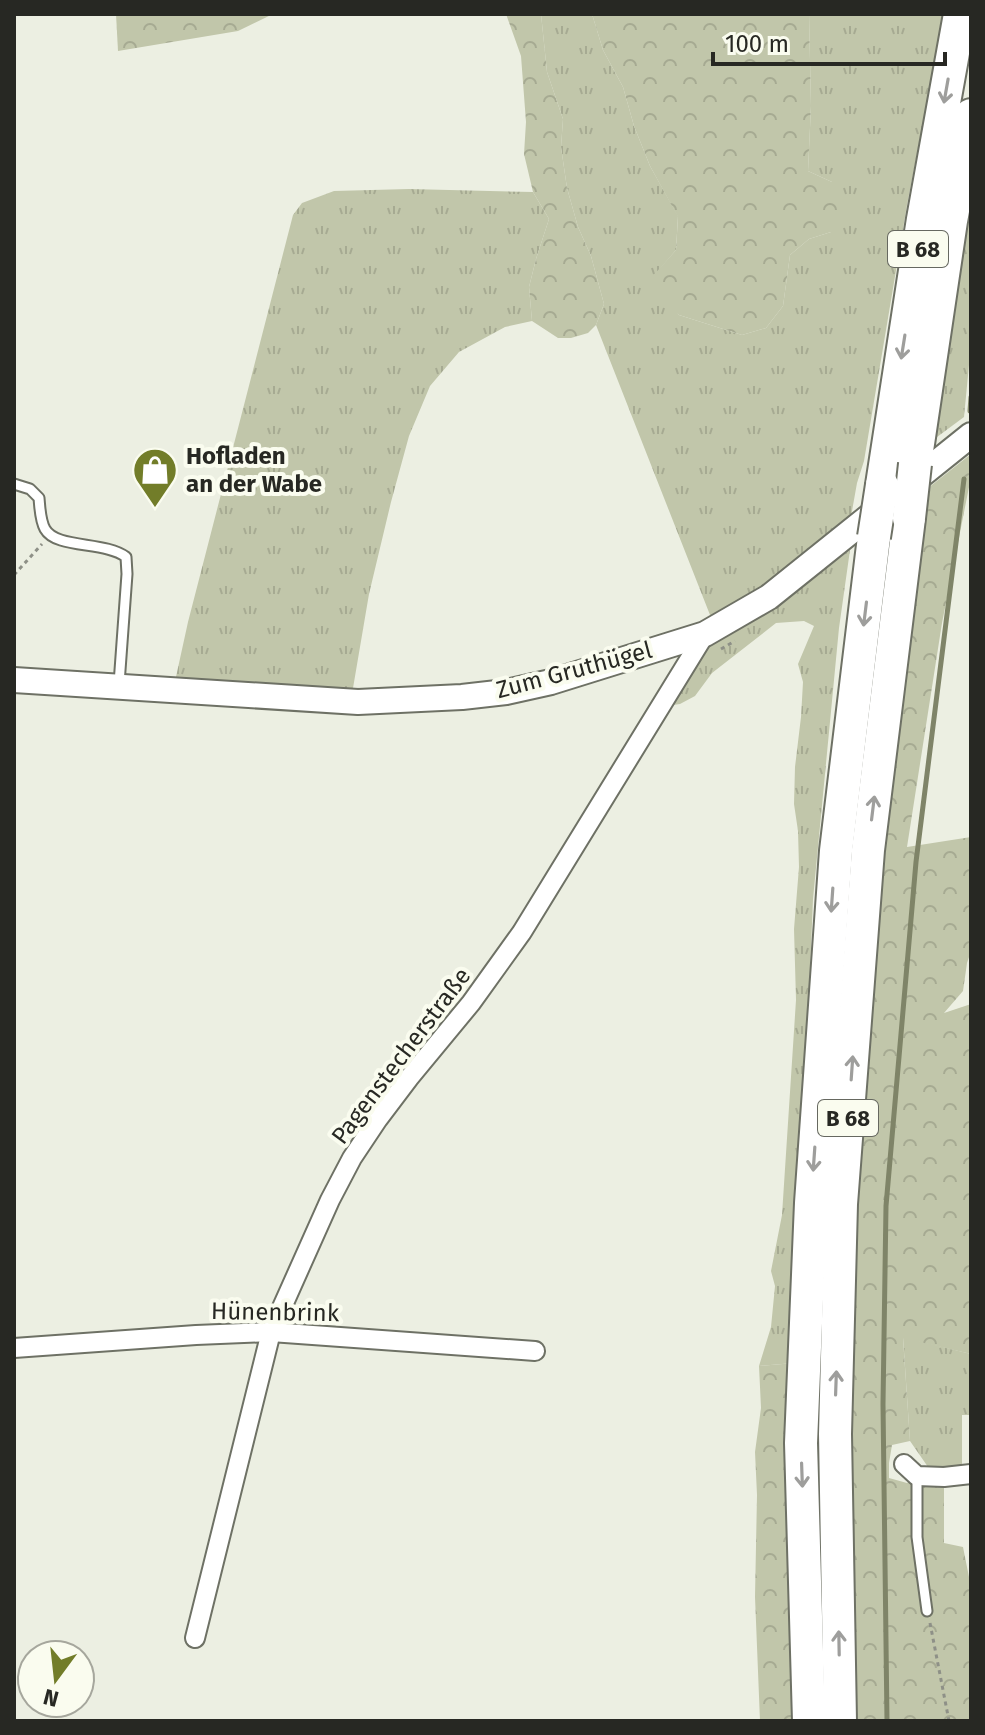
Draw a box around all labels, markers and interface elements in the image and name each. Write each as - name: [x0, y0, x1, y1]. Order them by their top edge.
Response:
- scale bar: [713, 16, 945, 66]
- text: 100 m: [725, 30, 789, 58]
- one-way arrow: [938, 77, 953, 103]
- road number: B 68: [888, 231, 948, 267]
- one-way arrow: [895, 334, 910, 359]
- place label: Hofladen an der Wabe: [186, 442, 322, 498]
- shop icon: Hofladen an der Wabe: [131, 446, 179, 509]
- one-way arrow: [857, 600, 872, 627]
- street label: Zum Gruthügel: [493, 636, 655, 704]
- one-way arrow: [865, 796, 880, 822]
- one-way arrow: [824, 886, 839, 913]
- street label: Pagenstecherstraße: [326, 962, 476, 1150]
- one-way arrow: [844, 1055, 859, 1081]
- road number: B 68: [818, 1100, 878, 1136]
- one-way arrow: [806, 1146, 821, 1172]
- street label: Hünenbrink: [211, 1297, 340, 1327]
- one-way arrow: [829, 1370, 844, 1397]
- one-way arrow: [795, 1461, 810, 1488]
- one-way arrow: [831, 1630, 847, 1657]
- north arrow: [16, 1639, 96, 1719]
- text: N: [40, 1683, 61, 1713]

